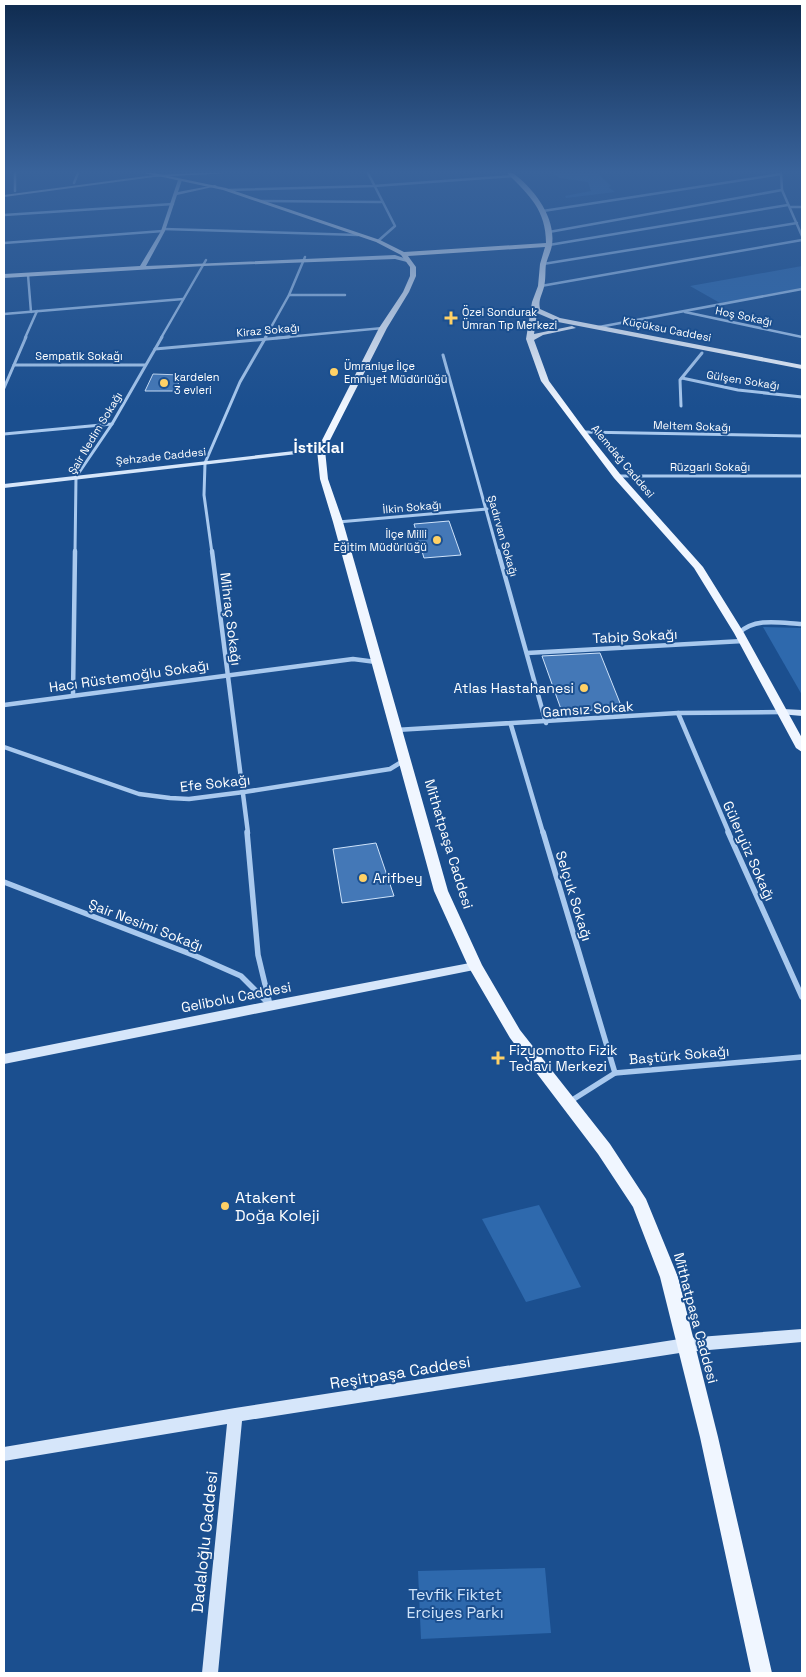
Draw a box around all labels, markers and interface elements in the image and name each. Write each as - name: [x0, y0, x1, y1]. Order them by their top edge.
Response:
- street label: Hoş Sokağı: [714, 303, 774, 329]
- place label: Özel Sondurak Ümran Tıp Merkezi: [462, 304, 557, 332]
- marker: Özel Sondurak Ümran Tıp Merkezi: [444, 311, 458, 325]
- street label: Küçüksu Caddesi: [621, 314, 713, 345]
- street label: Kiraz Sokağı: [236, 320, 300, 340]
- street label: Sempatik Sokağı: [35, 349, 123, 363]
- place label: Ümraniye İlçe Emniyet Müdürlüğü: [344, 358, 447, 386]
- marker: Ümraniye İlçe Emniyet Müdürlüğü: [328, 366, 340, 378]
- street label: Gülşen Sokağı: [705, 367, 781, 393]
- place label: kardelen 3 evleri: [174, 370, 220, 397]
- marker: kardelen 3 evleri: [158, 377, 170, 389]
- street label: Şair Nedim Sokağı: [65, 389, 125, 477]
- street label: Meltem Sokağı: [653, 418, 731, 434]
- street label: Alemdağ Caddesi: [588, 422, 658, 501]
- district label: İstiklal: [294, 437, 344, 458]
- street label: Şehzade Caddesi: [115, 444, 207, 468]
- street label: Rüzgarlı Sokağı: [670, 460, 750, 474]
- street label: Şadırvan Sokağı: [485, 494, 521, 578]
- street label: İlkin Sokağı: [382, 497, 442, 517]
- place label: İlçe Milli Eğitim Müdürlüğü: [334, 527, 427, 554]
- marker: İlçe Milli Eğitim Müdürlüğü: [431, 534, 443, 546]
- street label: Mihraç Sokağı: [216, 571, 246, 667]
- street label: Tabip Sokağı: [592, 625, 678, 647]
- street label: Hacı Rüstemoğlu Sokağı: [48, 656, 210, 696]
- place label: Atlas Hastahanesi: [453, 679, 574, 697]
- marker: Atlas Hastahanesi: [578, 682, 590, 694]
- street label: Gamsız Sokak: [542, 697, 635, 721]
- street label: Efe Sokağı: [179, 770, 251, 796]
- street label: Mithatpaşa Caddesi: [421, 777, 477, 911]
- street label: Güleryüz Sokağı: [719, 798, 779, 904]
- street label: Selçuk Sokağı: [552, 849, 596, 943]
- place label: Arifbey: [373, 869, 423, 887]
- marker: Arifbey: [357, 872, 369, 884]
- street label: Şair Nesimi Sokağı: [86, 895, 206, 955]
- street label: Gelibolu Caddesi: [179, 978, 293, 1016]
- place label: Fizyomotto Fizik Tedavi Merkezi: [509, 1041, 618, 1075]
- street label: Baştürk Sokağı: [628, 1042, 730, 1068]
- marker: Fizyomotto Fizik Tedavi Merkezi: [491, 1051, 505, 1065]
- place label: Atakent Doğa Koleji: [235, 1187, 320, 1226]
- marker: Atakent Doğa Koleji: [219, 1200, 231, 1212]
- street label: Mithatpaşa Caddesi: [670, 1251, 722, 1385]
- street label: Reşitpaşa Caddesi: [328, 1351, 472, 1394]
- street label: Dadaloğlu Caddesi: [187, 1470, 222, 1614]
- park label: Tevfik Fiktet Erciyes Parkı: [406, 1584, 504, 1623]

